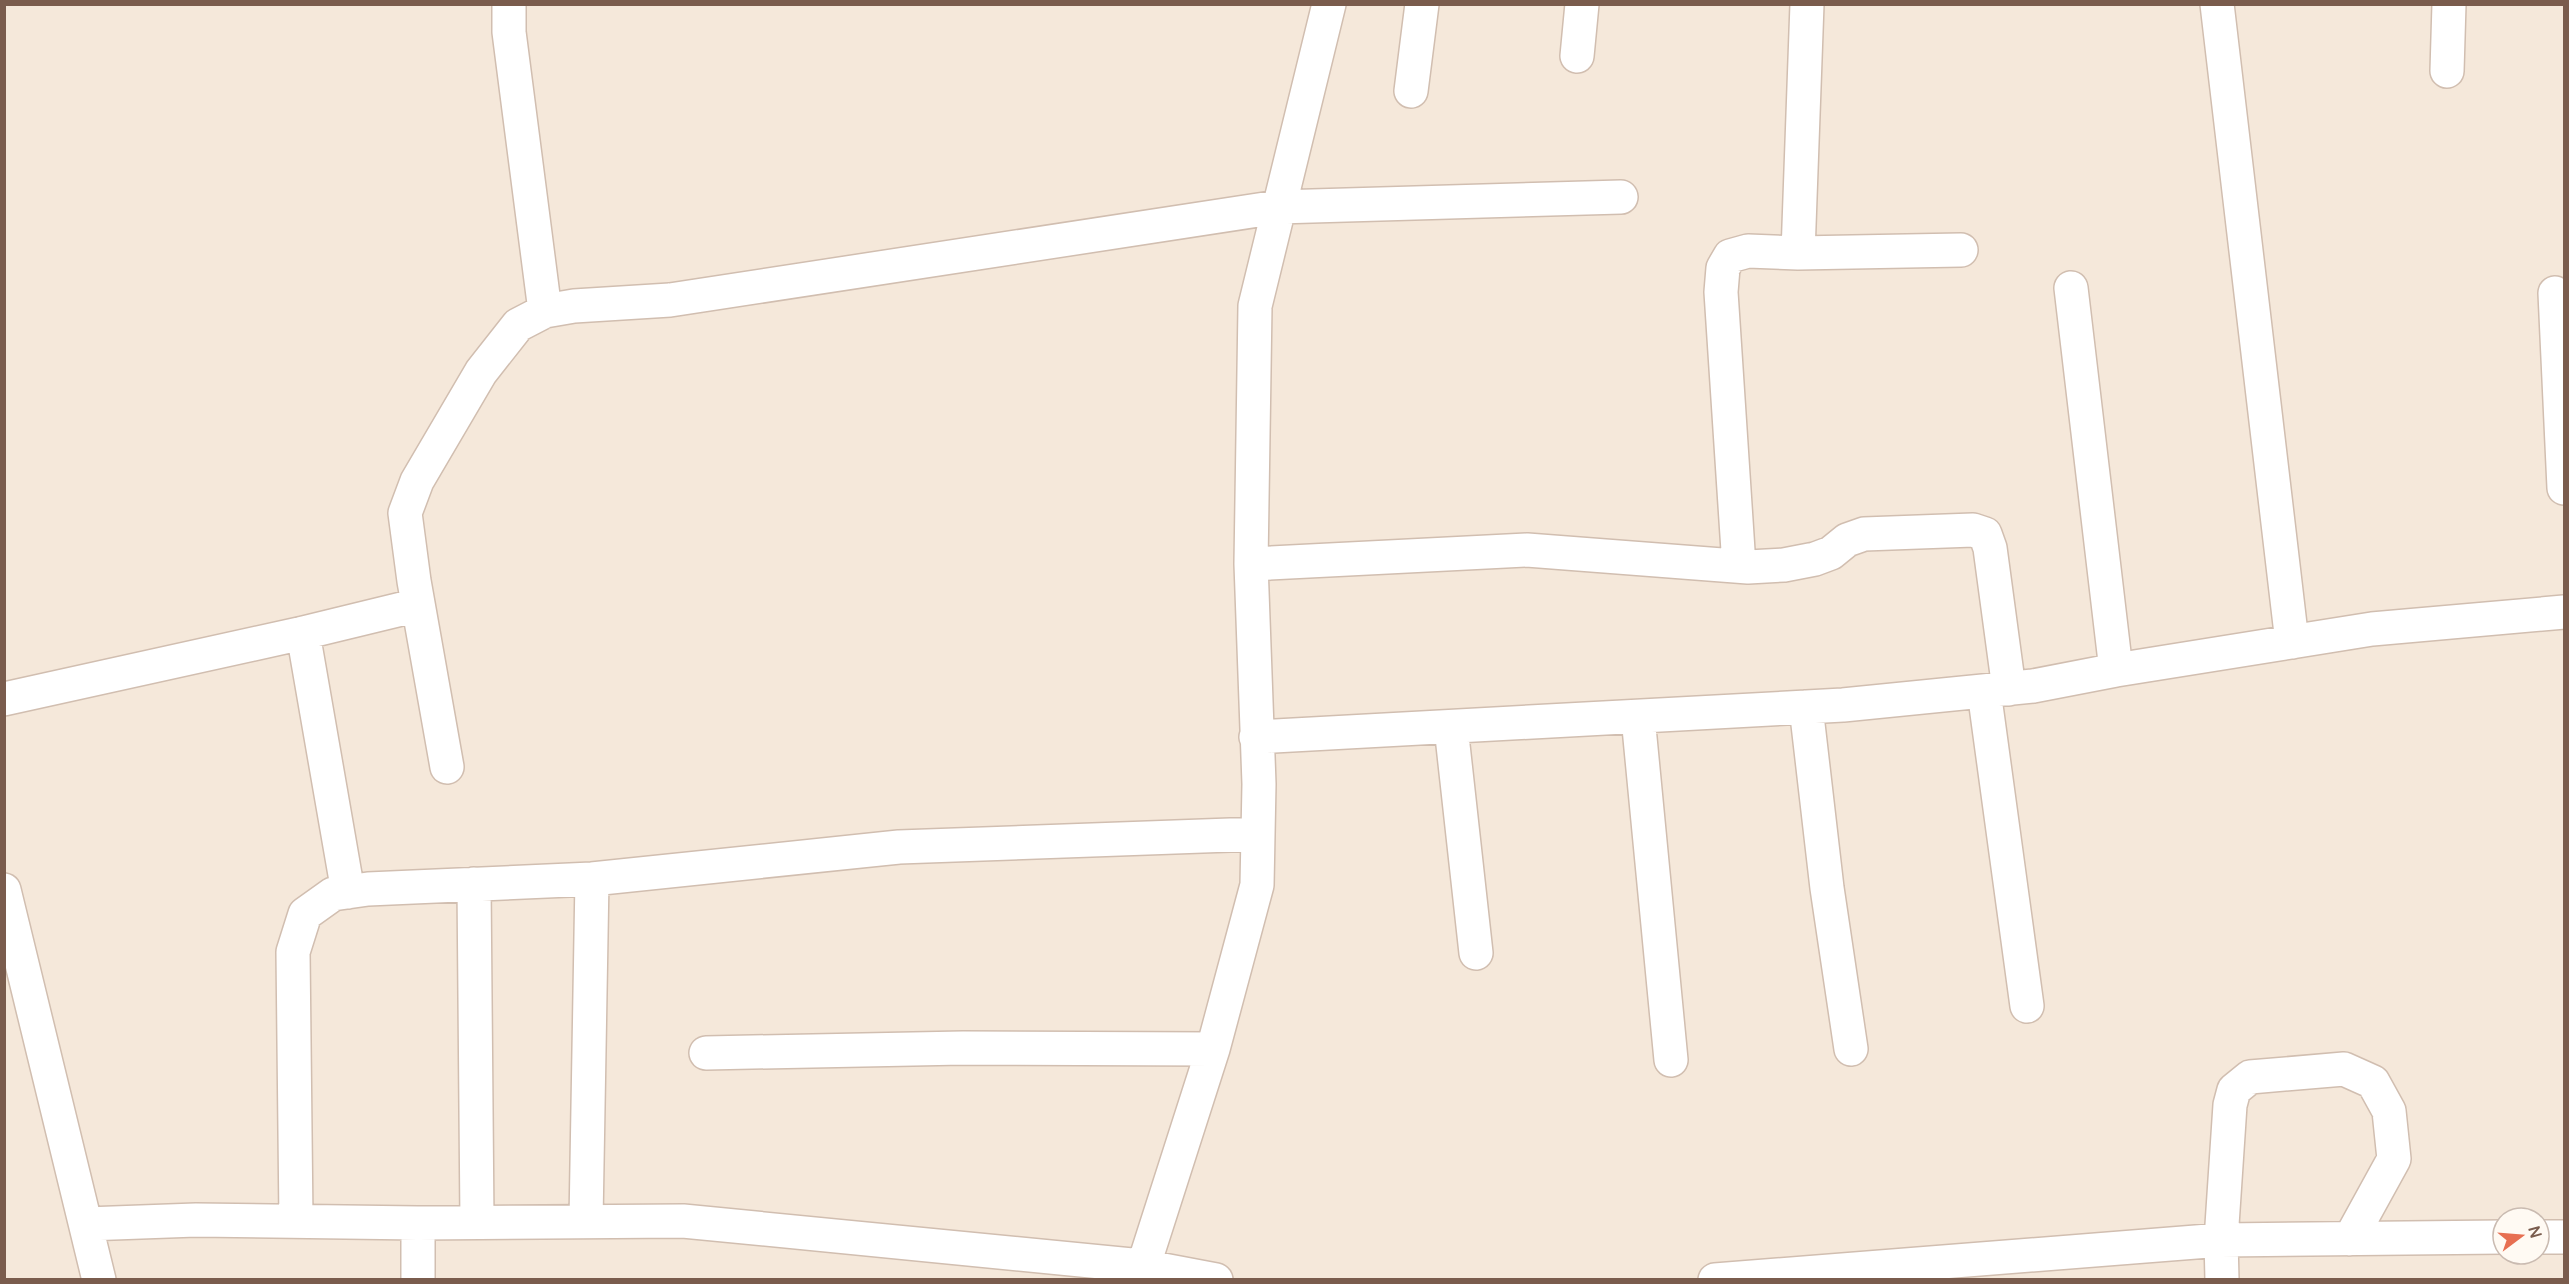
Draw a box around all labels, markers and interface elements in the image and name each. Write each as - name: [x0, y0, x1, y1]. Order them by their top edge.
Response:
- north arrow: [2491, 1206, 2551, 1266]
- text: N: [2523, 1223, 2548, 1240]

